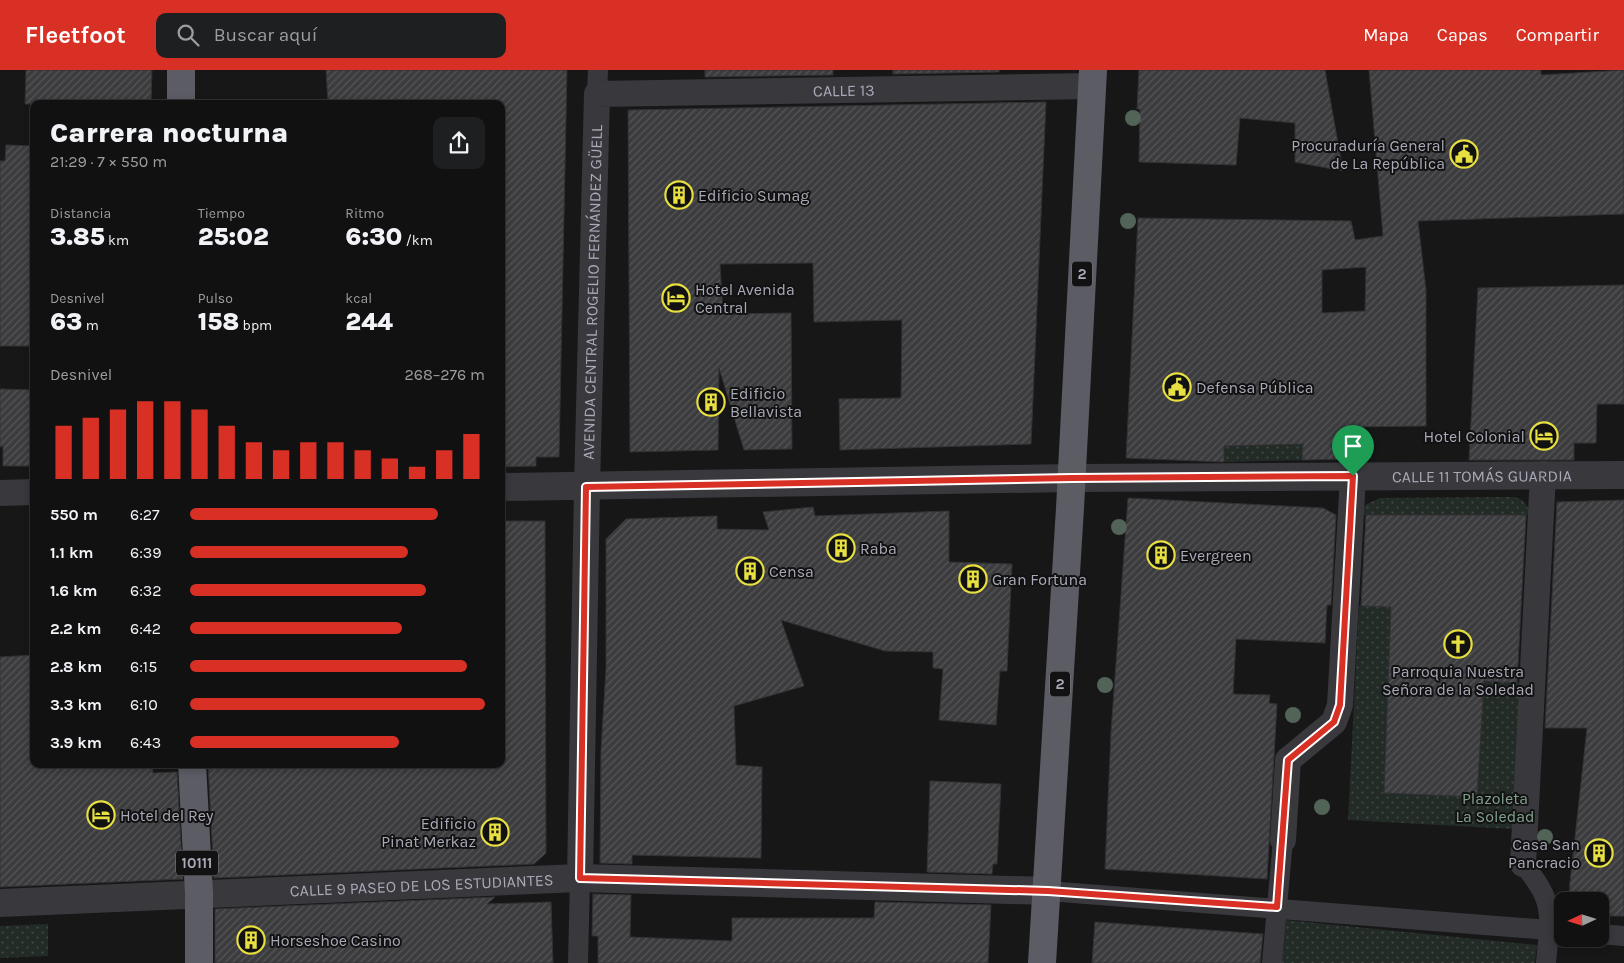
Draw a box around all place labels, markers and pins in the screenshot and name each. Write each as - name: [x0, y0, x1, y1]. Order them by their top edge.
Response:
- place label: Procuraduría General de La República: [1291, 136, 1445, 173]
- public building icon: Procuraduría General de La República: [1449, 139, 1479, 169]
- building icon: Edificio Sumag: [664, 180, 694, 210]
- place label: Edificio Sumag: [698, 186, 809, 205]
- place label: Hotel Avenida Central: [695, 280, 795, 317]
- hotel icon: Hotel Avenida Central: [661, 283, 691, 313]
- public building icon: Defensa Pública: [1162, 372, 1192, 402]
- place label: Defensa Pública: [1196, 378, 1313, 397]
- place label: Edificio Bellavista: [730, 384, 802, 421]
- building icon: Edificio Bellavista: [696, 387, 726, 417]
- hotel icon: Hotel Colonial: [1529, 421, 1559, 451]
- pin: [1332, 425, 1374, 476]
- place label: Hotel Colonial: [1424, 427, 1525, 446]
- building icon: Raba: [826, 533, 856, 563]
- place label: Raba: [860, 539, 897, 558]
- building icon: Evergreen: [1146, 540, 1176, 570]
- place label: Evergreen: [1180, 546, 1252, 565]
- building icon: Censa: [735, 556, 765, 586]
- place label: Censa: [769, 562, 814, 581]
- building icon: Gran Fortuna: [958, 564, 988, 594]
- place label: Gran Fortuna: [992, 570, 1087, 589]
- church icon: Parroquia Nuestra Señora de la Soledad: [1443, 629, 1473, 659]
- place label: Parroquia Nuestra Señora de la Soledad: [1382, 662, 1534, 699]
- hotel icon: Hotel del Rey: [86, 800, 116, 830]
- place label: Hotel del Rey: [120, 806, 214, 825]
- place label: Edificio Pinat Merkaz: [381, 814, 476, 851]
- building icon: Edificio Pinat Merkaz: [480, 817, 510, 847]
- place label: Casa San Pancracio: [1508, 835, 1580, 872]
- building icon: Casa San Pancracio: [1584, 838, 1614, 868]
- building icon: Horseshoe Casino: [236, 925, 266, 955]
- place label: Horseshoe Casino: [270, 931, 401, 950]

